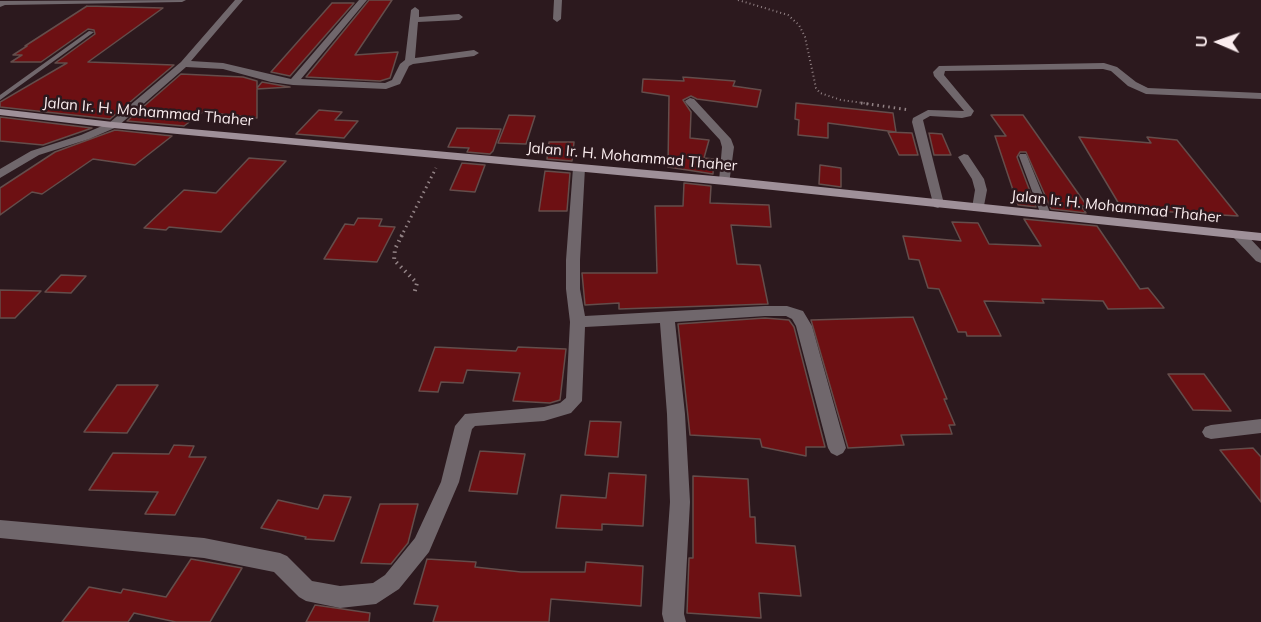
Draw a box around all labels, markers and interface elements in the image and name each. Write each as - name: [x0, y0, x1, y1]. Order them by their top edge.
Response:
- north arrow: [1189, 12, 1249, 72]
- text: U: [1191, 35, 1211, 48]
- street label: Jalan Ir. H. Mohammad Thaher: [42, 94, 254, 130]
- street label: Jalan Ir. H. Mohammad Thaher: [526, 139, 738, 175]
- street label: Jalan Ir. H. Mohammad Thaher: [1010, 187, 1222, 227]

